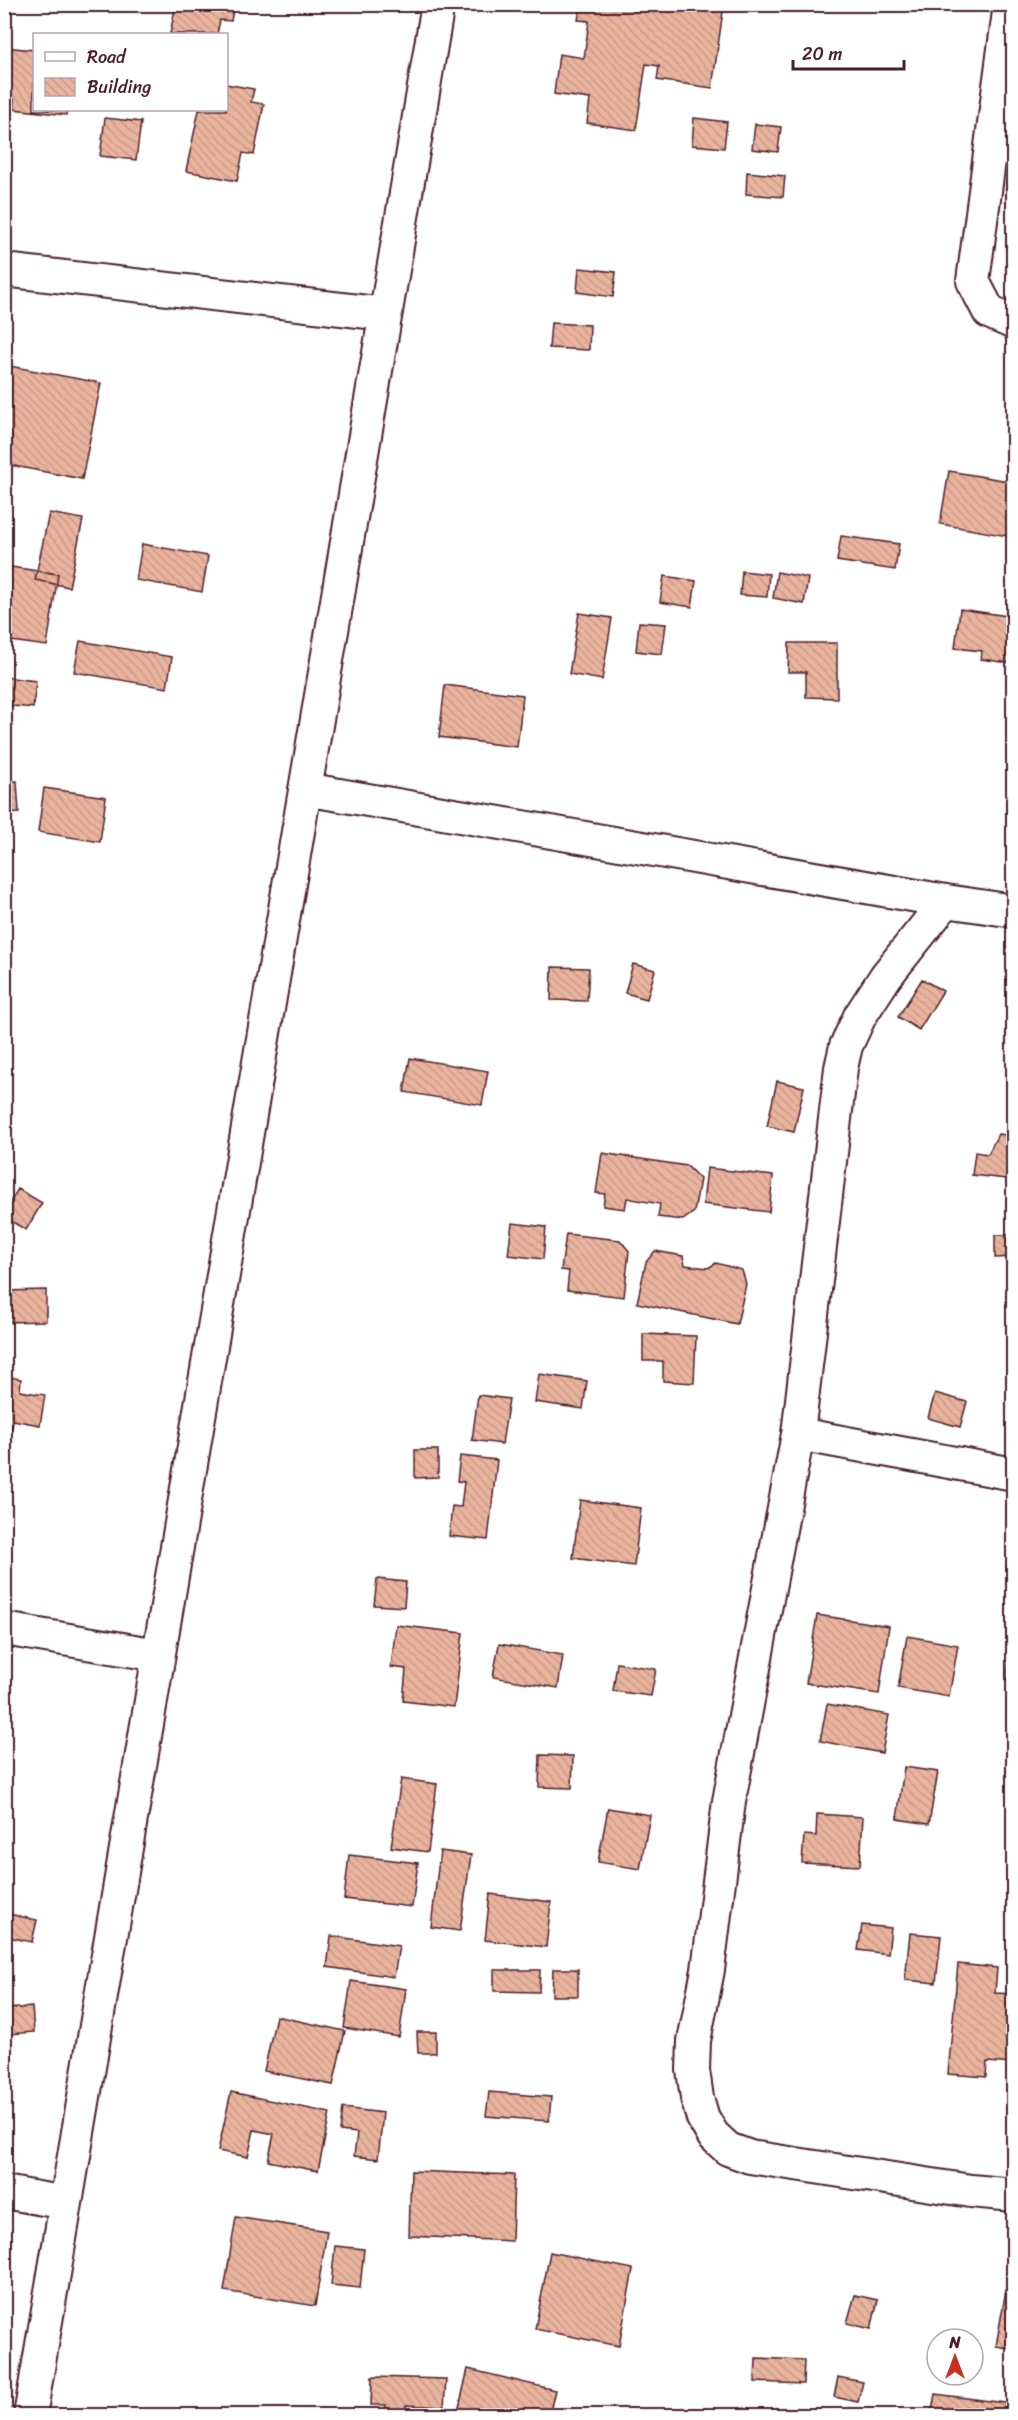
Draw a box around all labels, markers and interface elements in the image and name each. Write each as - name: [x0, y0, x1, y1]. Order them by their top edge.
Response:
- legend: [33, 33, 228, 111]
- scale bar: [793, 33, 904, 71]
- text: 20 m: [802, 38, 842, 70]
- text: Road: [87, 41, 127, 73]
- text: Building: [87, 71, 151, 103]
- north arrow: [925, 2327, 985, 2387]
- text: N: [948, 2328, 961, 2357]

